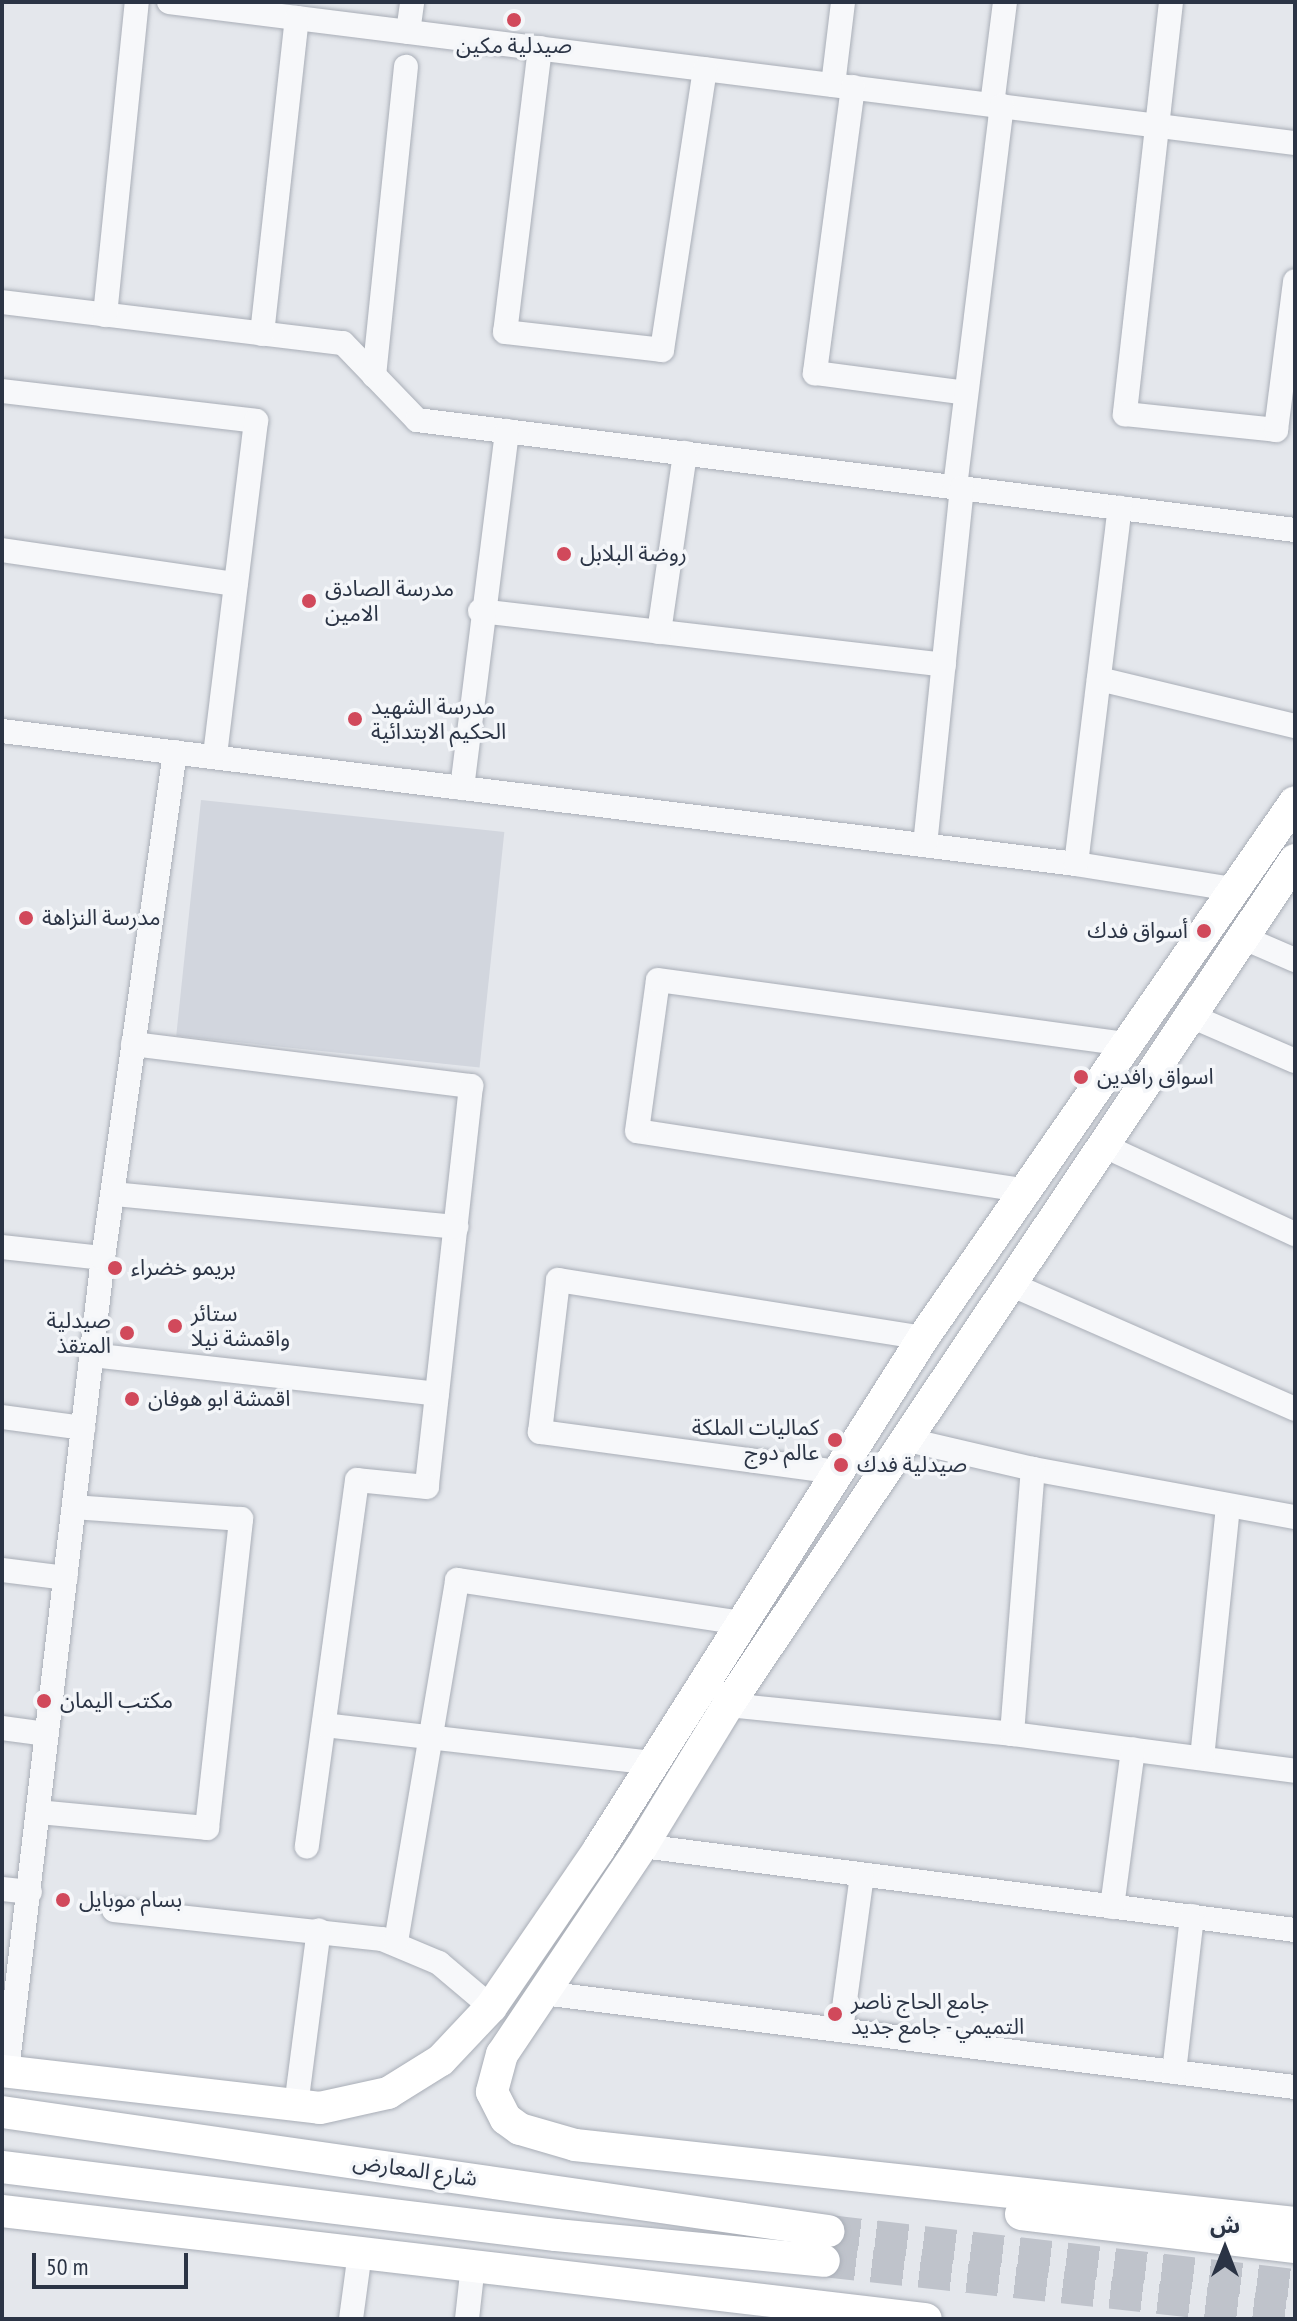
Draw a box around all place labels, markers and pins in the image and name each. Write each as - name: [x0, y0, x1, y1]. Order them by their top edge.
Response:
- marker: صيدلية مكين: [505, 11, 523, 29]
- place label: صيدلية مكين: [456, 33, 572, 59]
- place label: روضة البلابل: [580, 541, 687, 567]
- marker: روضة البلابل: [555, 545, 573, 563]
- place label: مدرسة الصادق الامين: [325, 575, 454, 626]
- marker: مدرسة الصادق الامين: [300, 592, 318, 610]
- place label: مدرسة الشهيد الحكيم الابتدائية: [371, 693, 506, 744]
- marker: مدرسة الشهيد الحكيم الابتدائية: [346, 710, 364, 728]
- place label: مدرسة النزاهة: [42, 905, 160, 931]
- marker: مدرسة النزاهة: [17, 909, 35, 927]
- place label: أسواق فدك: [1087, 918, 1188, 944]
- marker: أسواق فدك: [1195, 922, 1213, 940]
- place label: اسواق رافدين: [1097, 1064, 1214, 1090]
- marker: اسواق رافدين: [1072, 1068, 1090, 1086]
- place label: بريمو خضراء: [131, 1255, 236, 1281]
- marker: بريمو خضراء: [106, 1259, 124, 1277]
- place label: ستائر واقمشة نيلا: [191, 1300, 290, 1352]
- place label: صيدلية المتقذ: [47, 1307, 111, 1358]
- marker: ستائر واقمشة نيلا: [166, 1317, 184, 1335]
- marker: صيدلية المتقذ: [118, 1324, 136, 1342]
- place label: اقمشة ابو هوفان: [148, 1386, 290, 1412]
- marker: اقمشة ابو هوفان: [123, 1390, 141, 1408]
- place label: كماليات الملكة عالم دوج: [692, 1414, 819, 1466]
- marker: كماليات الملكة عالم دوج: [826, 1431, 844, 1449]
- place label: صيدلية فدك: [857, 1452, 967, 1478]
- marker: صيدلية فدك: [832, 1456, 850, 1474]
- place label: مكتب اليمان: [60, 1688, 173, 1714]
- marker: مكتب اليمان: [35, 1692, 53, 1710]
- place label: بسام موبايل: [79, 1887, 182, 1913]
- marker: بسام موبايل: [54, 1891, 72, 1909]
- place label: جامع الحاج ناصر التميمي - جامع جديد: [851, 1988, 1026, 2040]
- marker: جامع الحاج ناصر التميمي - جامع جديد: [826, 2005, 844, 2023]

